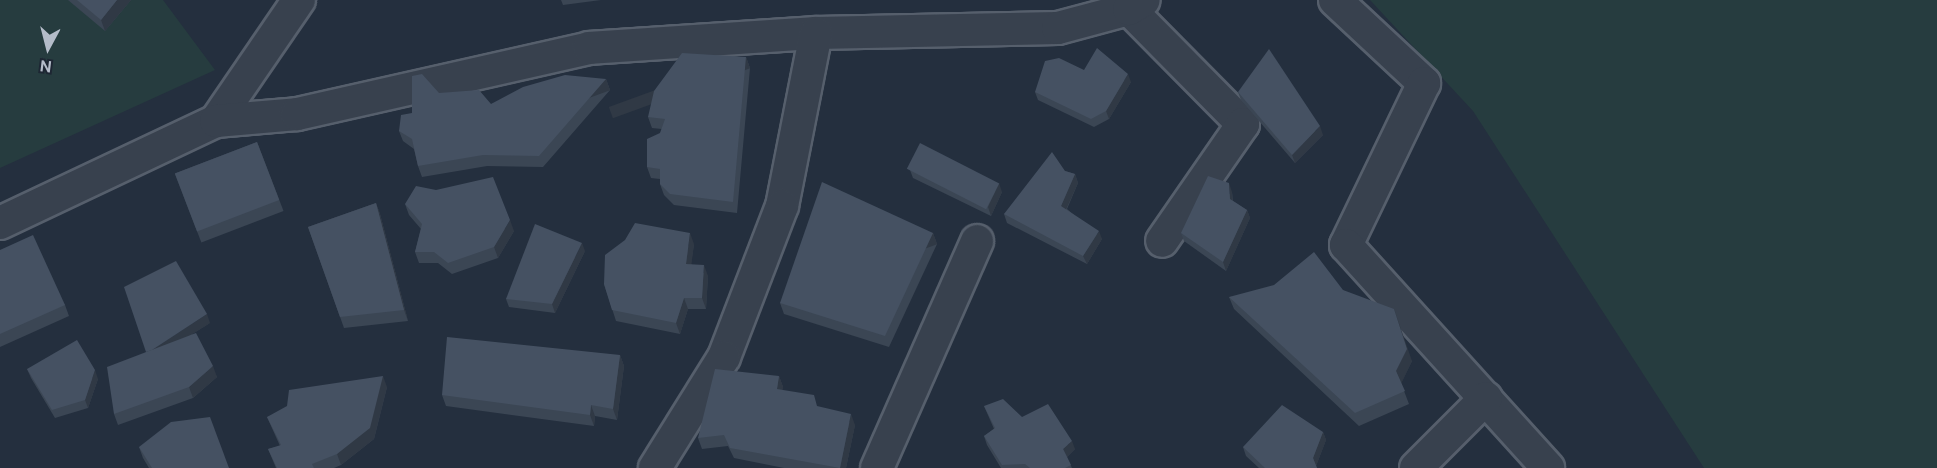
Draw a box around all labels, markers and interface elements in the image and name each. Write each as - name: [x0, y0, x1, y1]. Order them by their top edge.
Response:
- north arrow: [18, 18, 78, 78]
- text: N: [39, 55, 53, 77]

